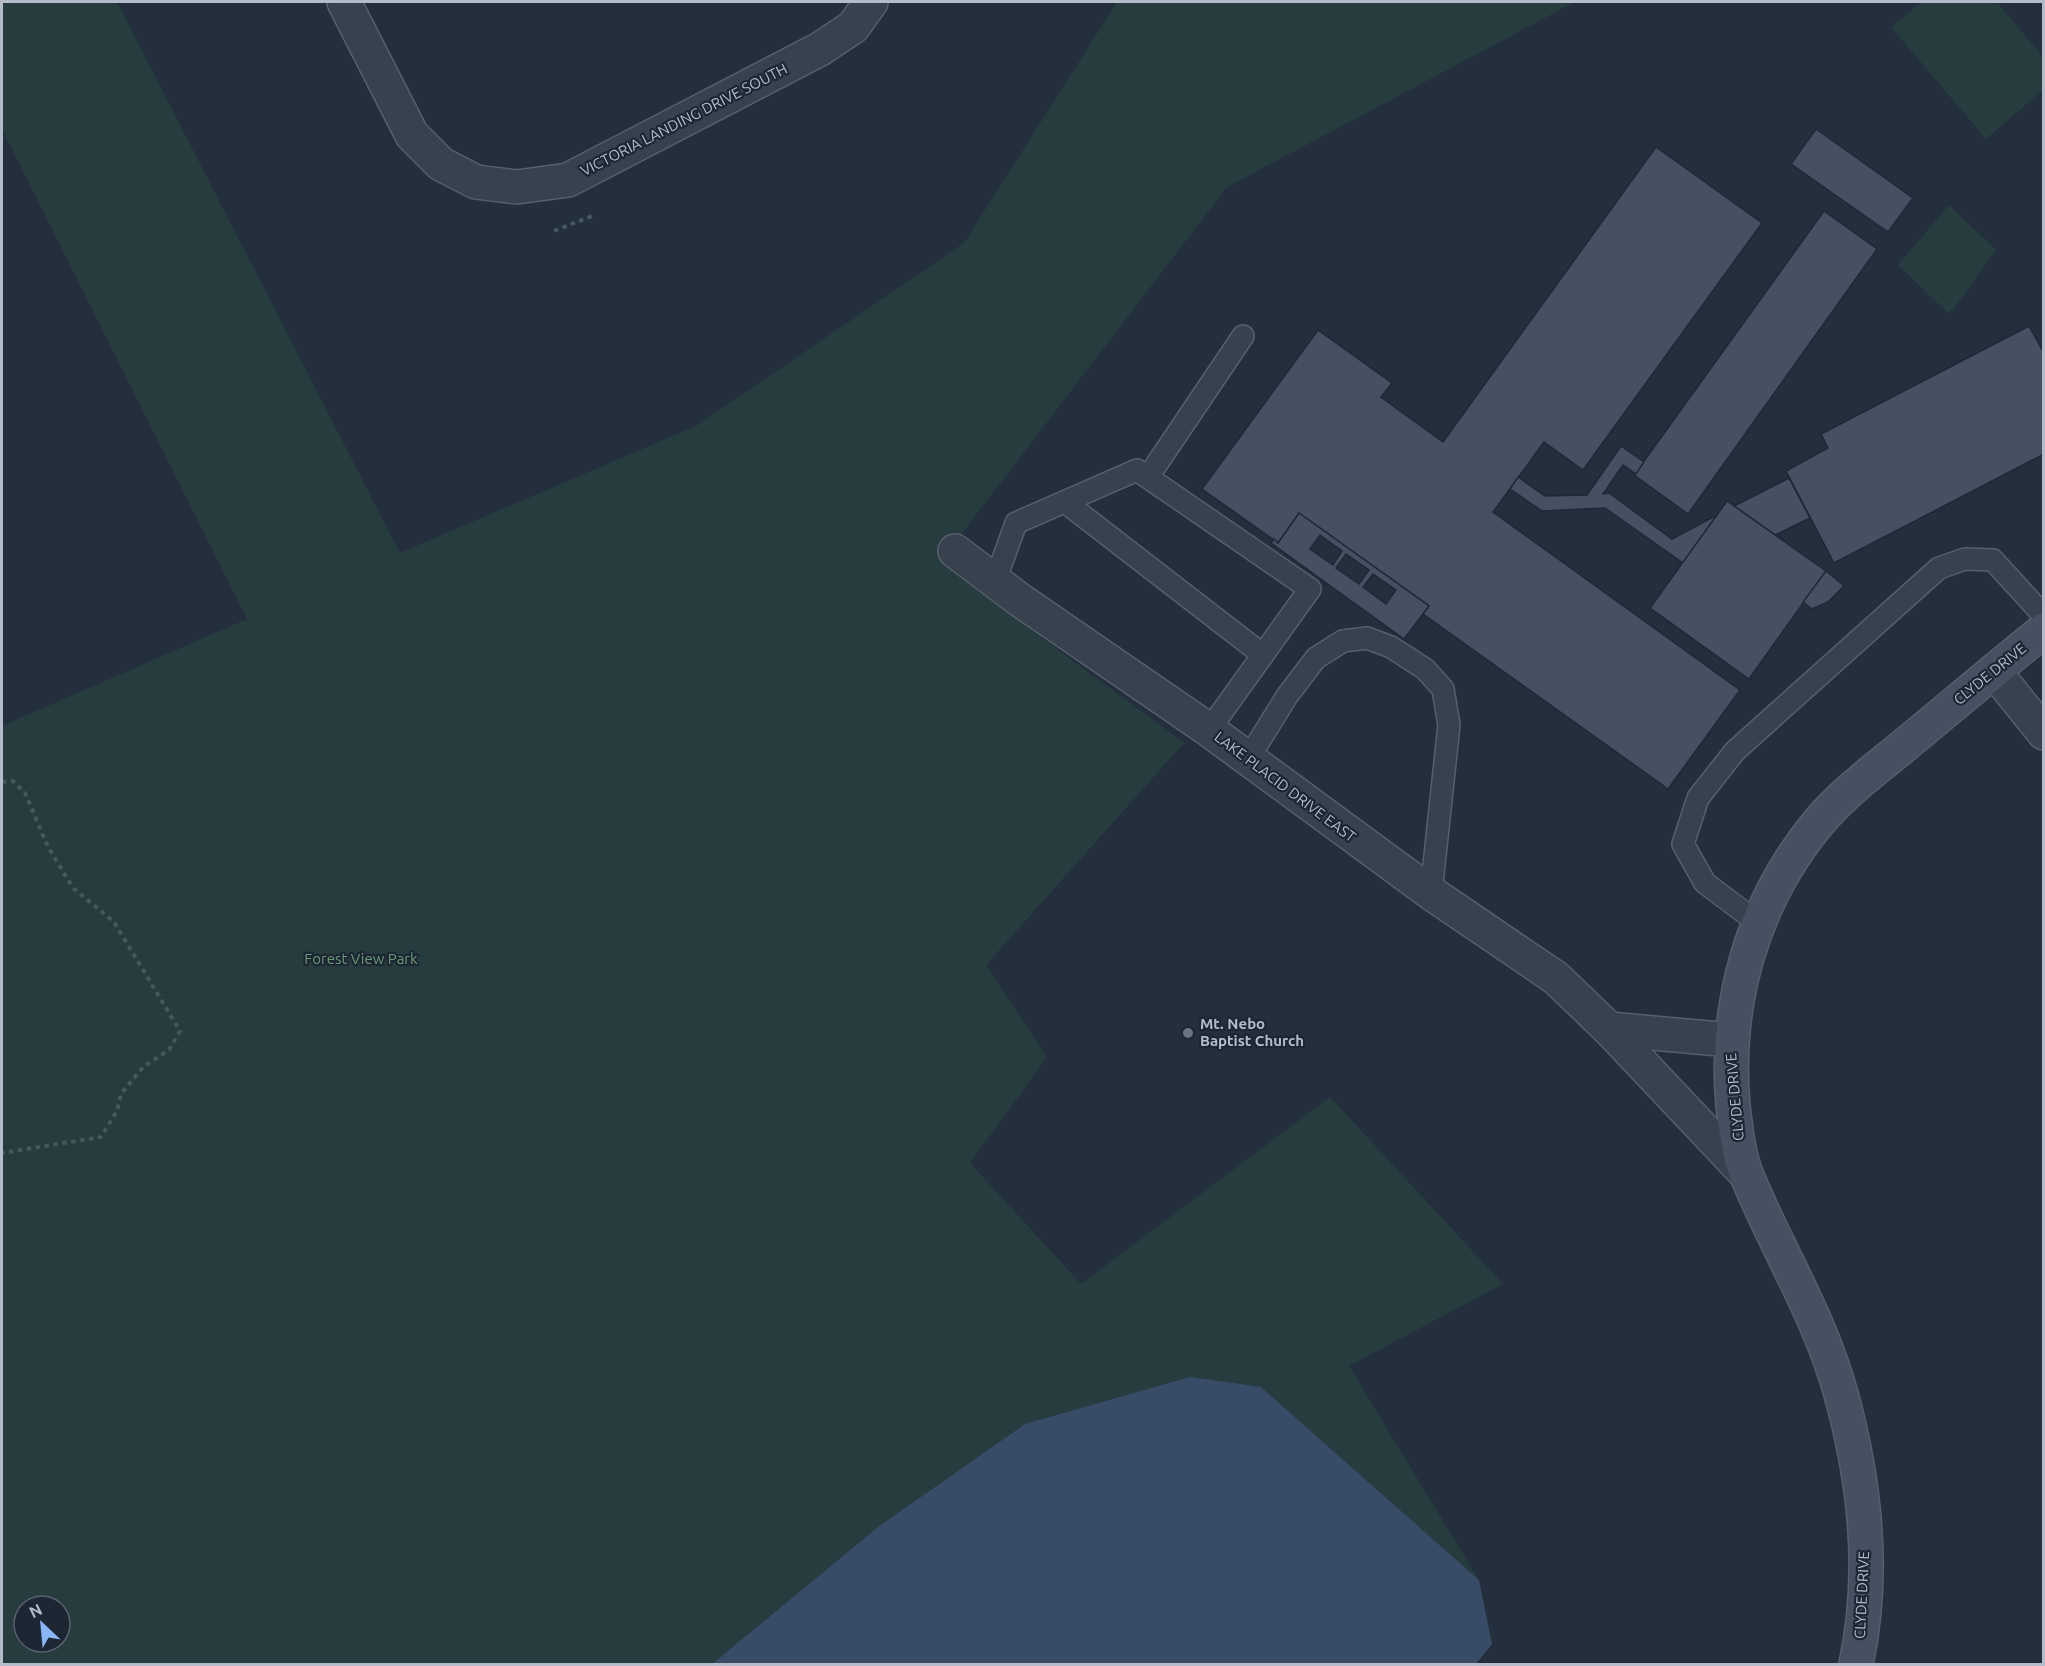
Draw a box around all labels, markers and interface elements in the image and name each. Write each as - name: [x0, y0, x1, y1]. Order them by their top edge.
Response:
- street label: VICTORIA LANDING DRIVE SOUTH: [578, 60, 790, 179]
- street label: CLYDE DRIVE: [1950, 639, 2029, 708]
- street label: LAKE PLACID DRIVE EAST: [1211, 728, 1360, 846]
- park label: Forest View Park: [304, 950, 418, 967]
- place label: Mt. Nebo Baptist Church: [1200, 1015, 1304, 1049]
- marker: Mt. Nebo Baptist Church: [1181, 1026, 1195, 1040]
- street label: CLYDE DRIVE: [1722, 1052, 1747, 1142]
- street label: CLYDE DRIVE: [1851, 1551, 1872, 1639]
- north arrow: [12, 1594, 72, 1654]
- text: N: [26, 1600, 45, 1621]

